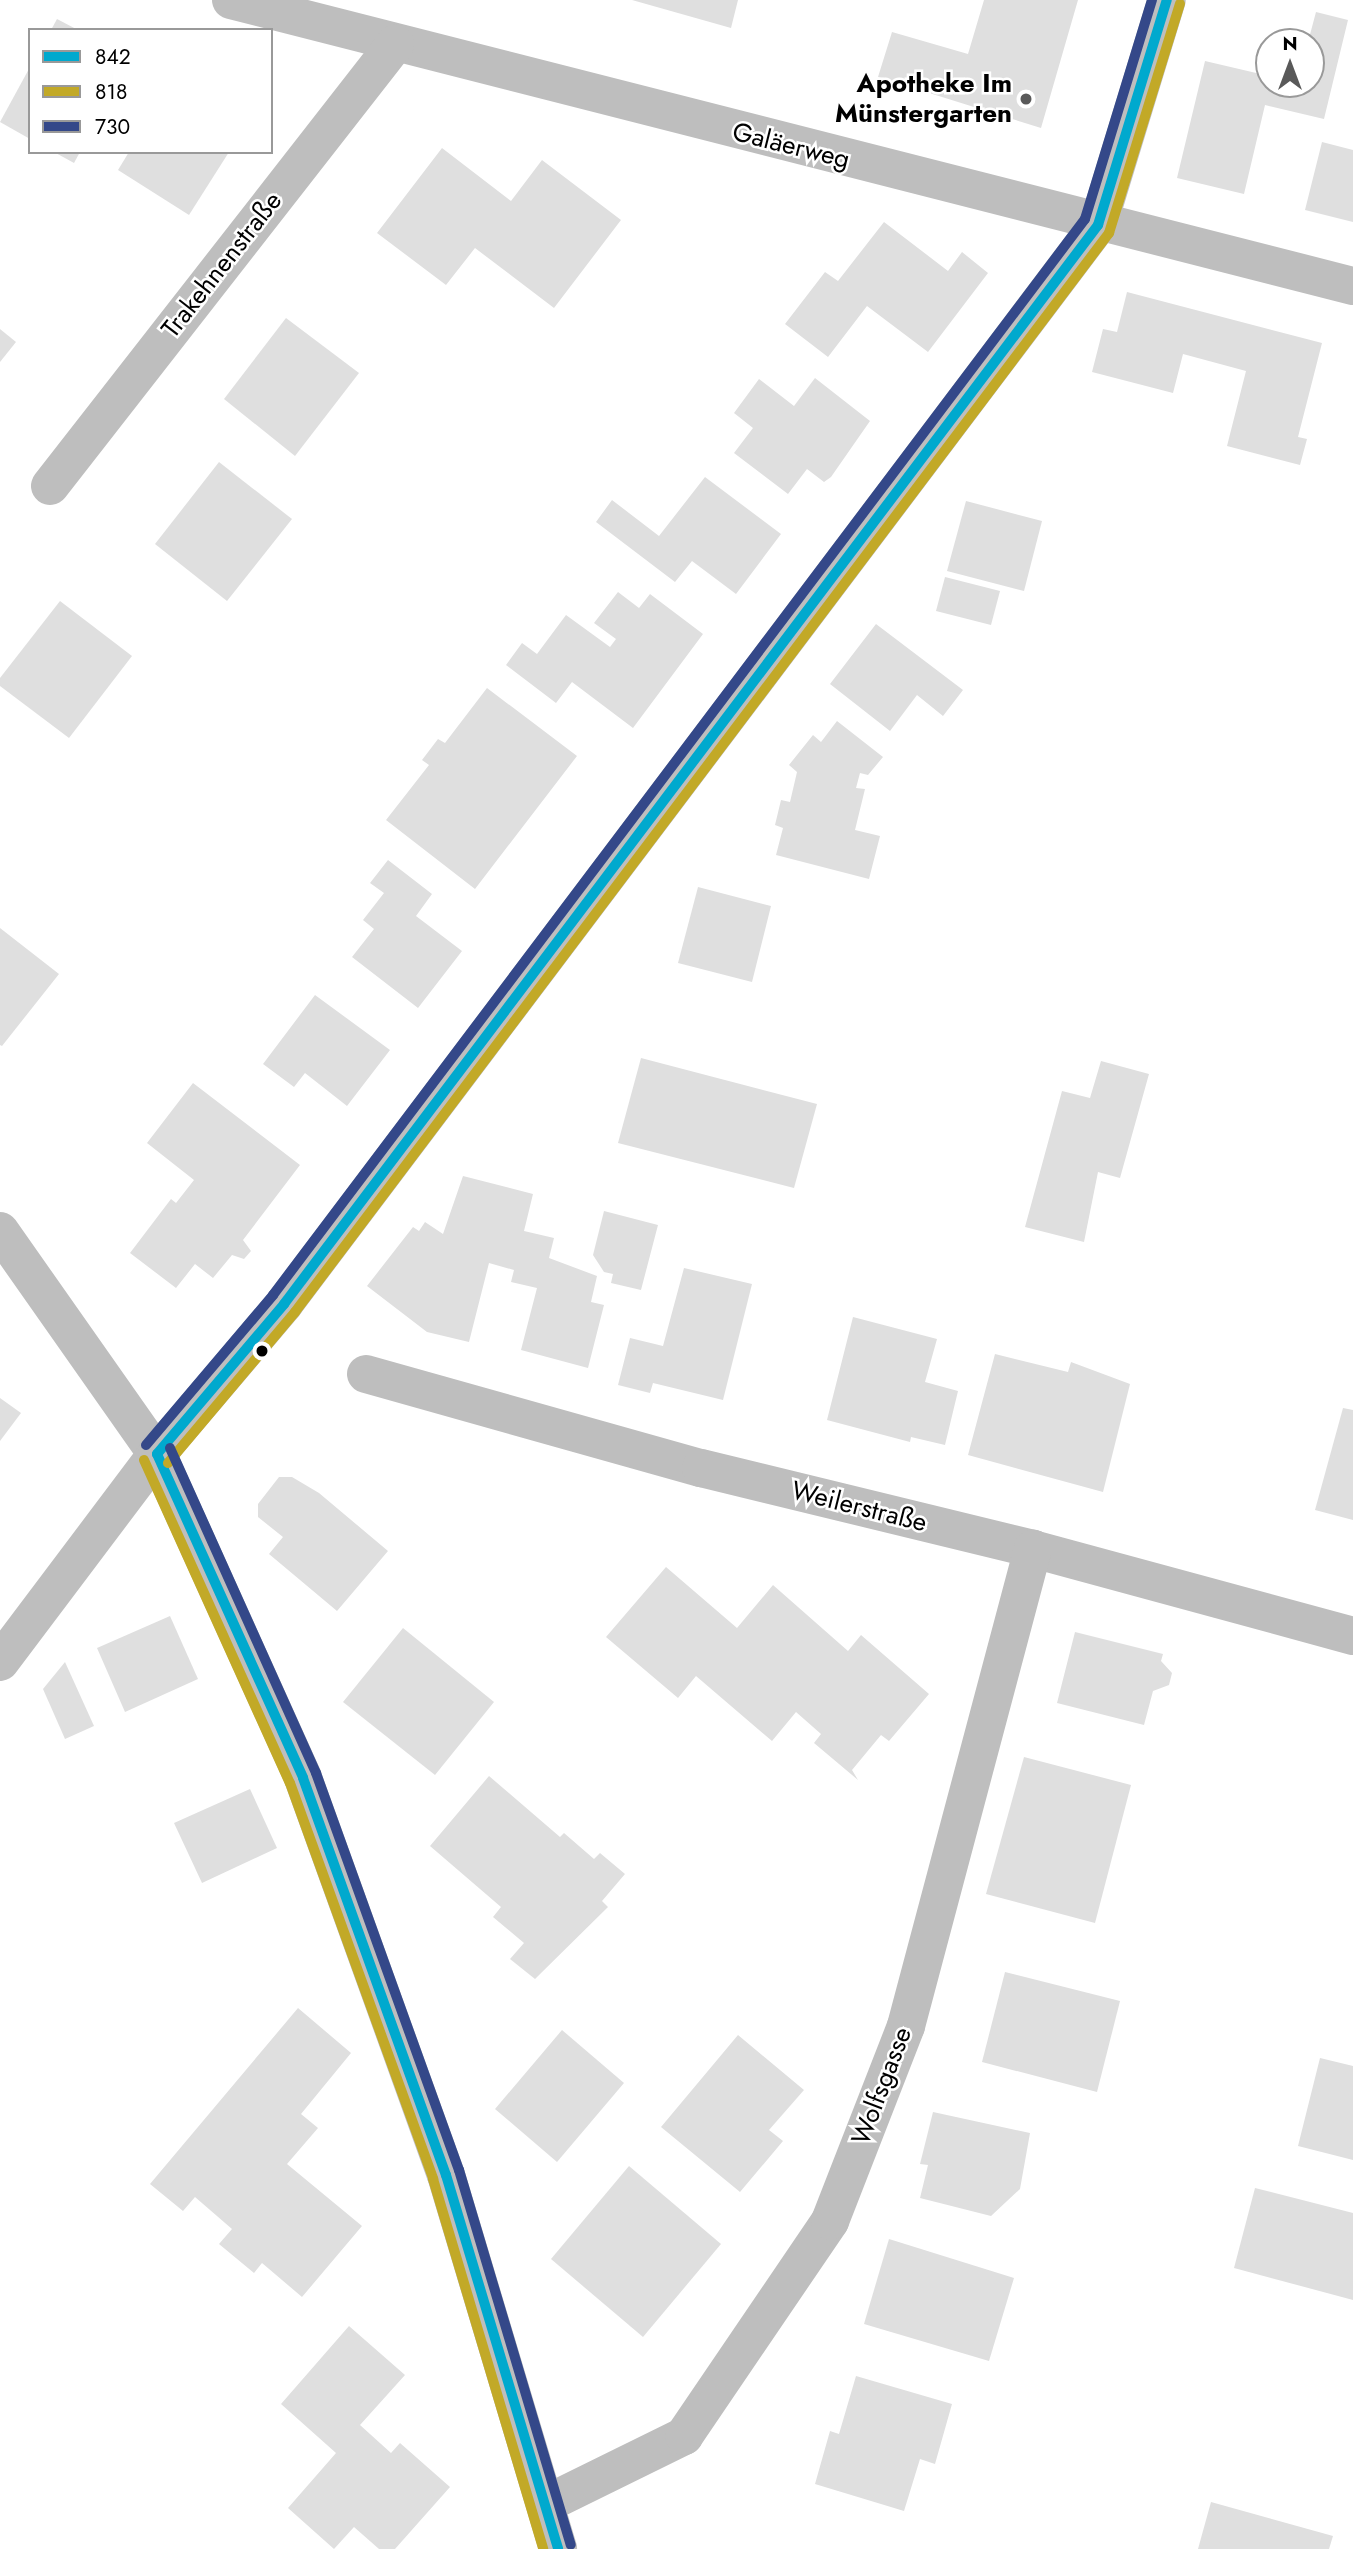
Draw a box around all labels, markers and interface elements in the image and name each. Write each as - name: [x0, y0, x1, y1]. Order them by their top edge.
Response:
- legend: [28, 28, 273, 154]
- north arrow: [1255, 28, 1325, 98]
- text: N: [1282, 30, 1298, 57]
- text: 842: [95, 42, 131, 72]
- place label: Apotheke Im Münstergarten: [835, 68, 1012, 130]
- text: 818: [95, 77, 127, 107]
- marker: Apotheke Im Münstergarten: [1018, 91, 1034, 107]
- text: 730: [95, 112, 130, 142]
- street label: Galäerweg: [729, 116, 853, 176]
- street label: Trakehnenstraße: [155, 186, 289, 344]
- unlabelled marker: [255, 1344, 269, 1358]
- street label: Weilerstraße: [788, 1475, 930, 1539]
- street label: Wolfsgasse: [845, 2023, 919, 2149]

